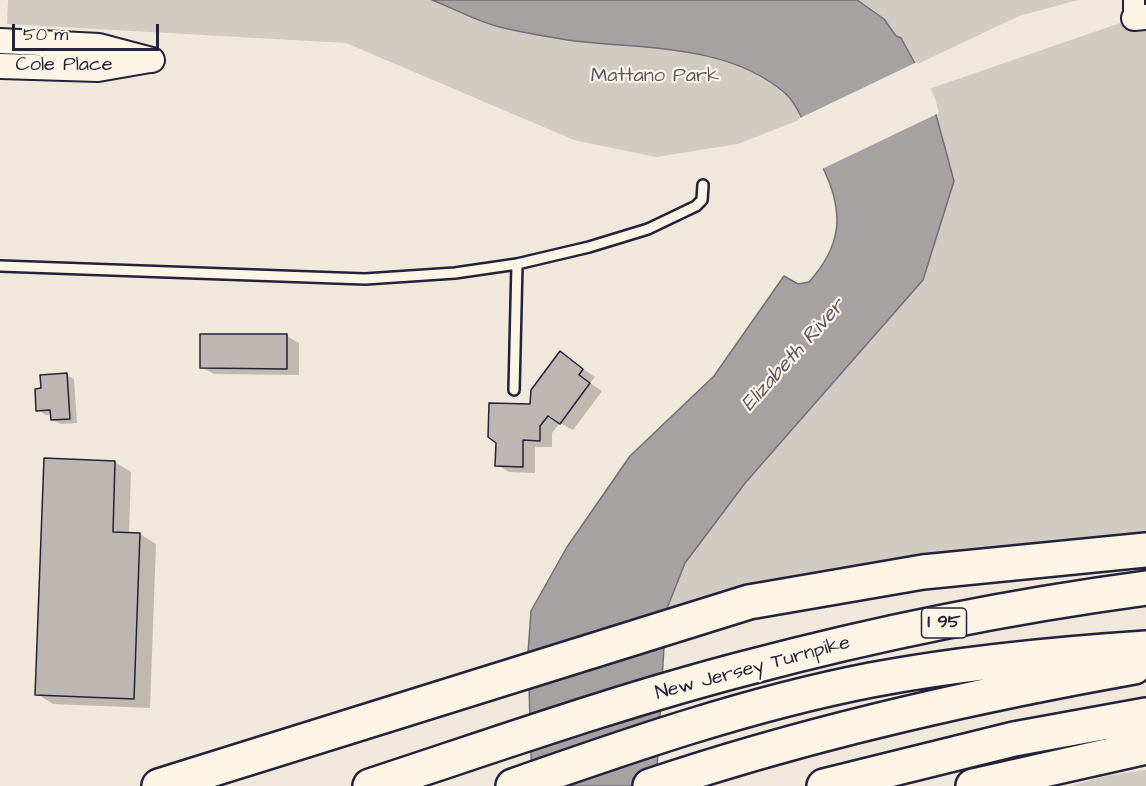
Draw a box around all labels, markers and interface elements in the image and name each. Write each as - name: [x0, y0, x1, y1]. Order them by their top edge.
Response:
- scale bar: [15, 12, 162, 50]
- text: 50 m: [23, 22, 68, 47]
- street label: Cole Place: [16, 54, 112, 78]
- park label: Mattano Park: [591, 65, 719, 89]
- water label: Elizabeth River: [737, 295, 851, 417]
- road number: I 95: [922, 608, 966, 638]
- street label: New Jersey Turnpike: [653, 631, 853, 707]

